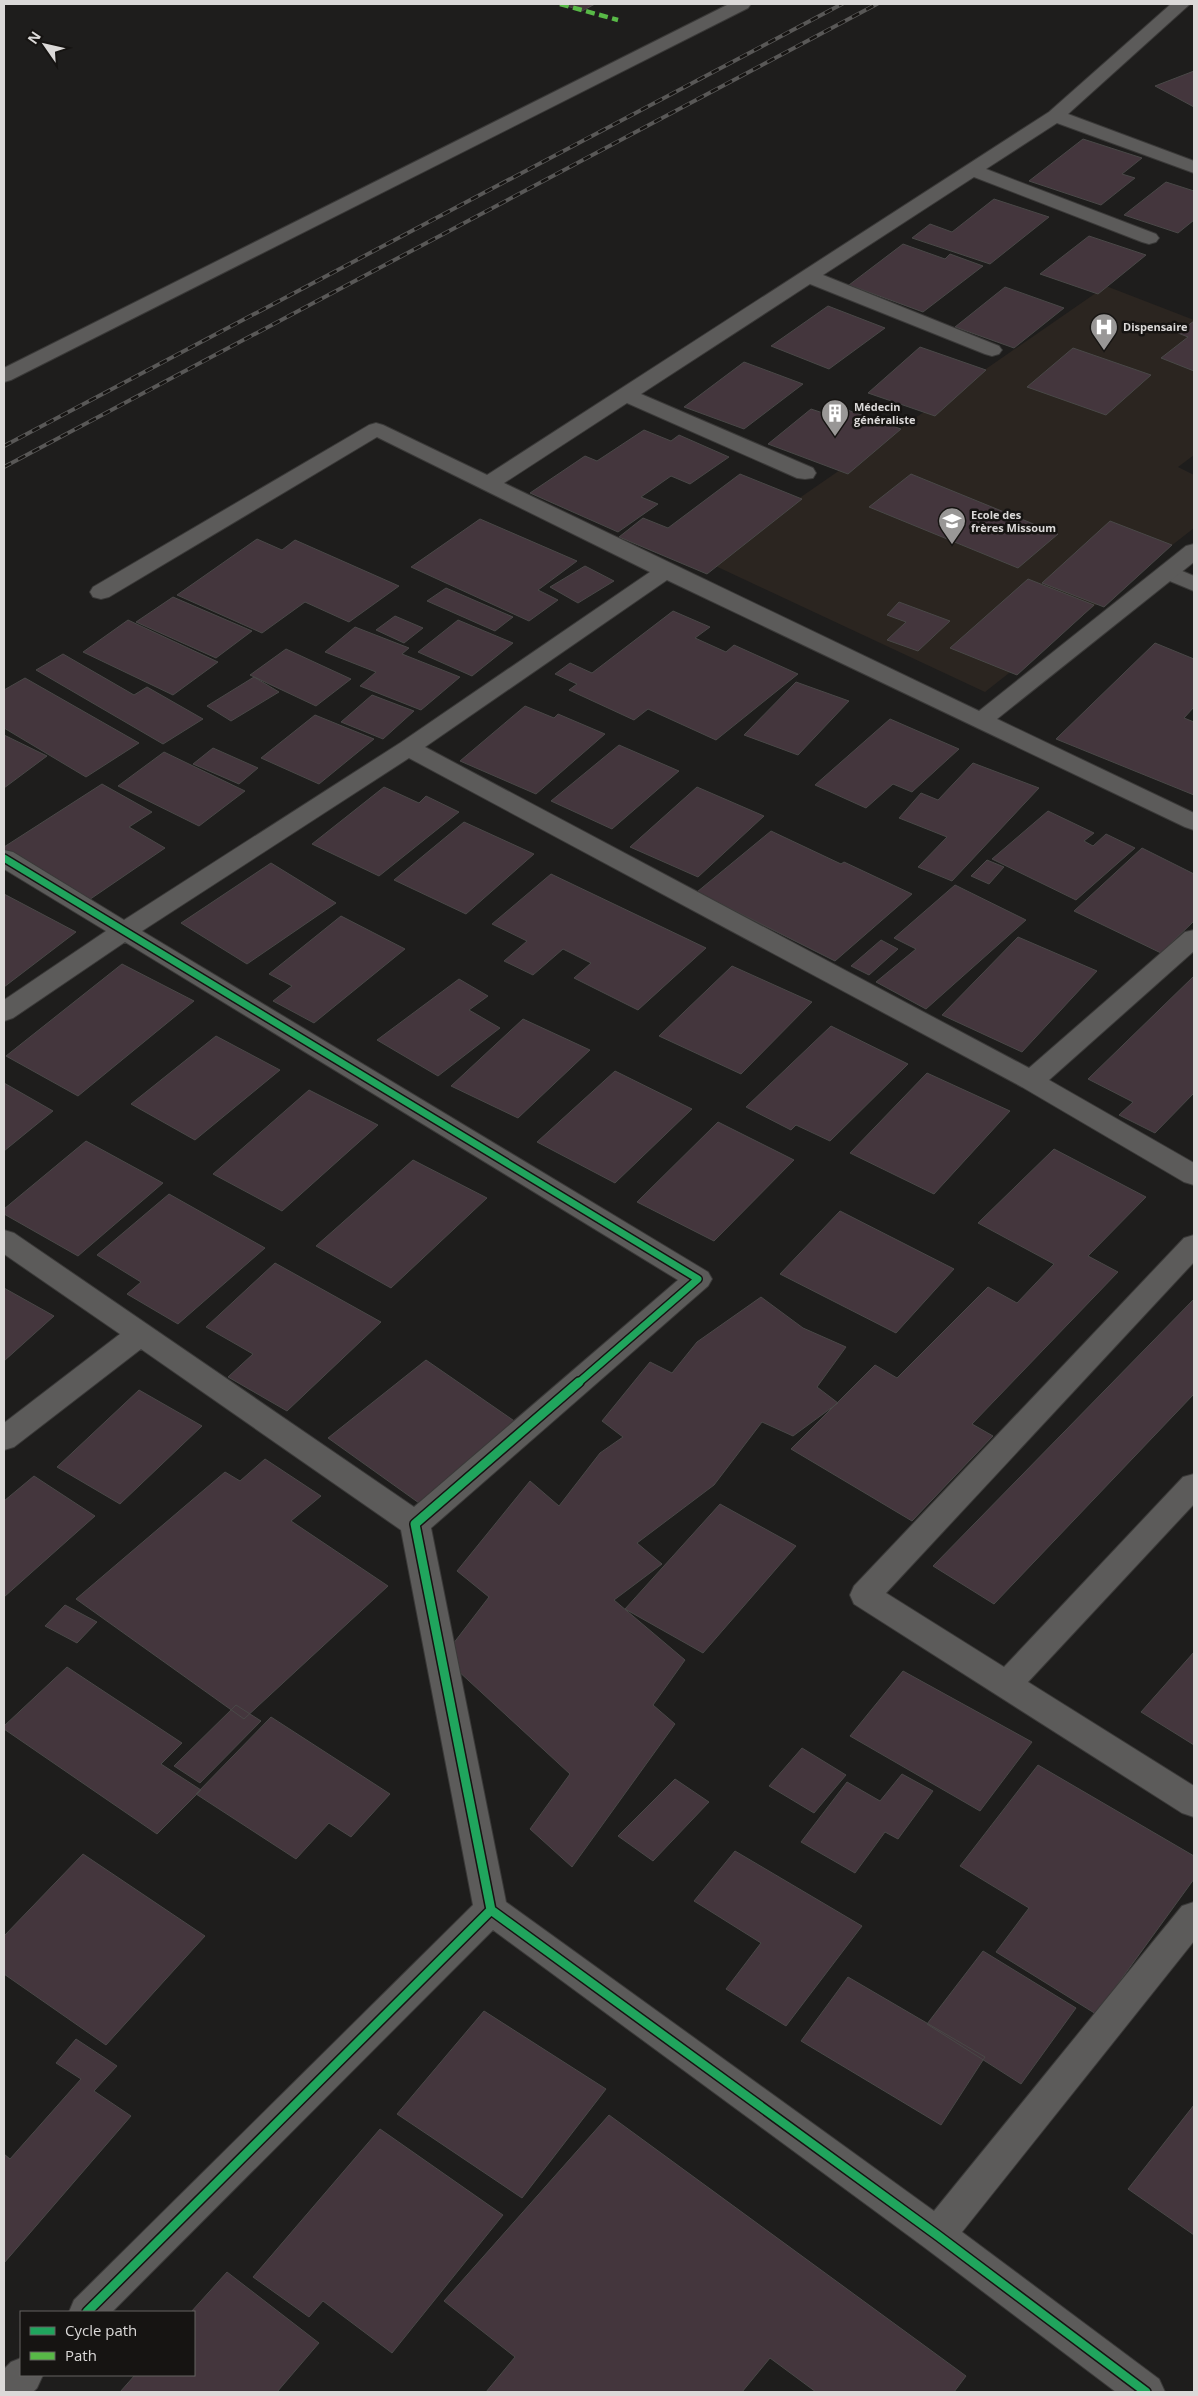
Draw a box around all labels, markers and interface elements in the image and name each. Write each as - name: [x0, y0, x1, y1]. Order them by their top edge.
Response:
- north arrow: [20, 20, 70, 70]
- text: N: [23, 27, 45, 47]
- hospital icon: Dispensaire: [1089, 312, 1119, 351]
- place label: Dispensaire: [1123, 319, 1188, 334]
- building icon: Médecin généraliste: [820, 398, 850, 437]
- place label: Médecin généraliste: [854, 399, 916, 427]
- school or university icon: Ecole des frères Missoum: [937, 506, 967, 545]
- place label: Ecole des frères Missoum: [971, 507, 1056, 535]
- legend: [20, 2311, 195, 2376]
- text: Cycle path: [65, 2320, 137, 2340]
- text: Path: [65, 2345, 97, 2365]

